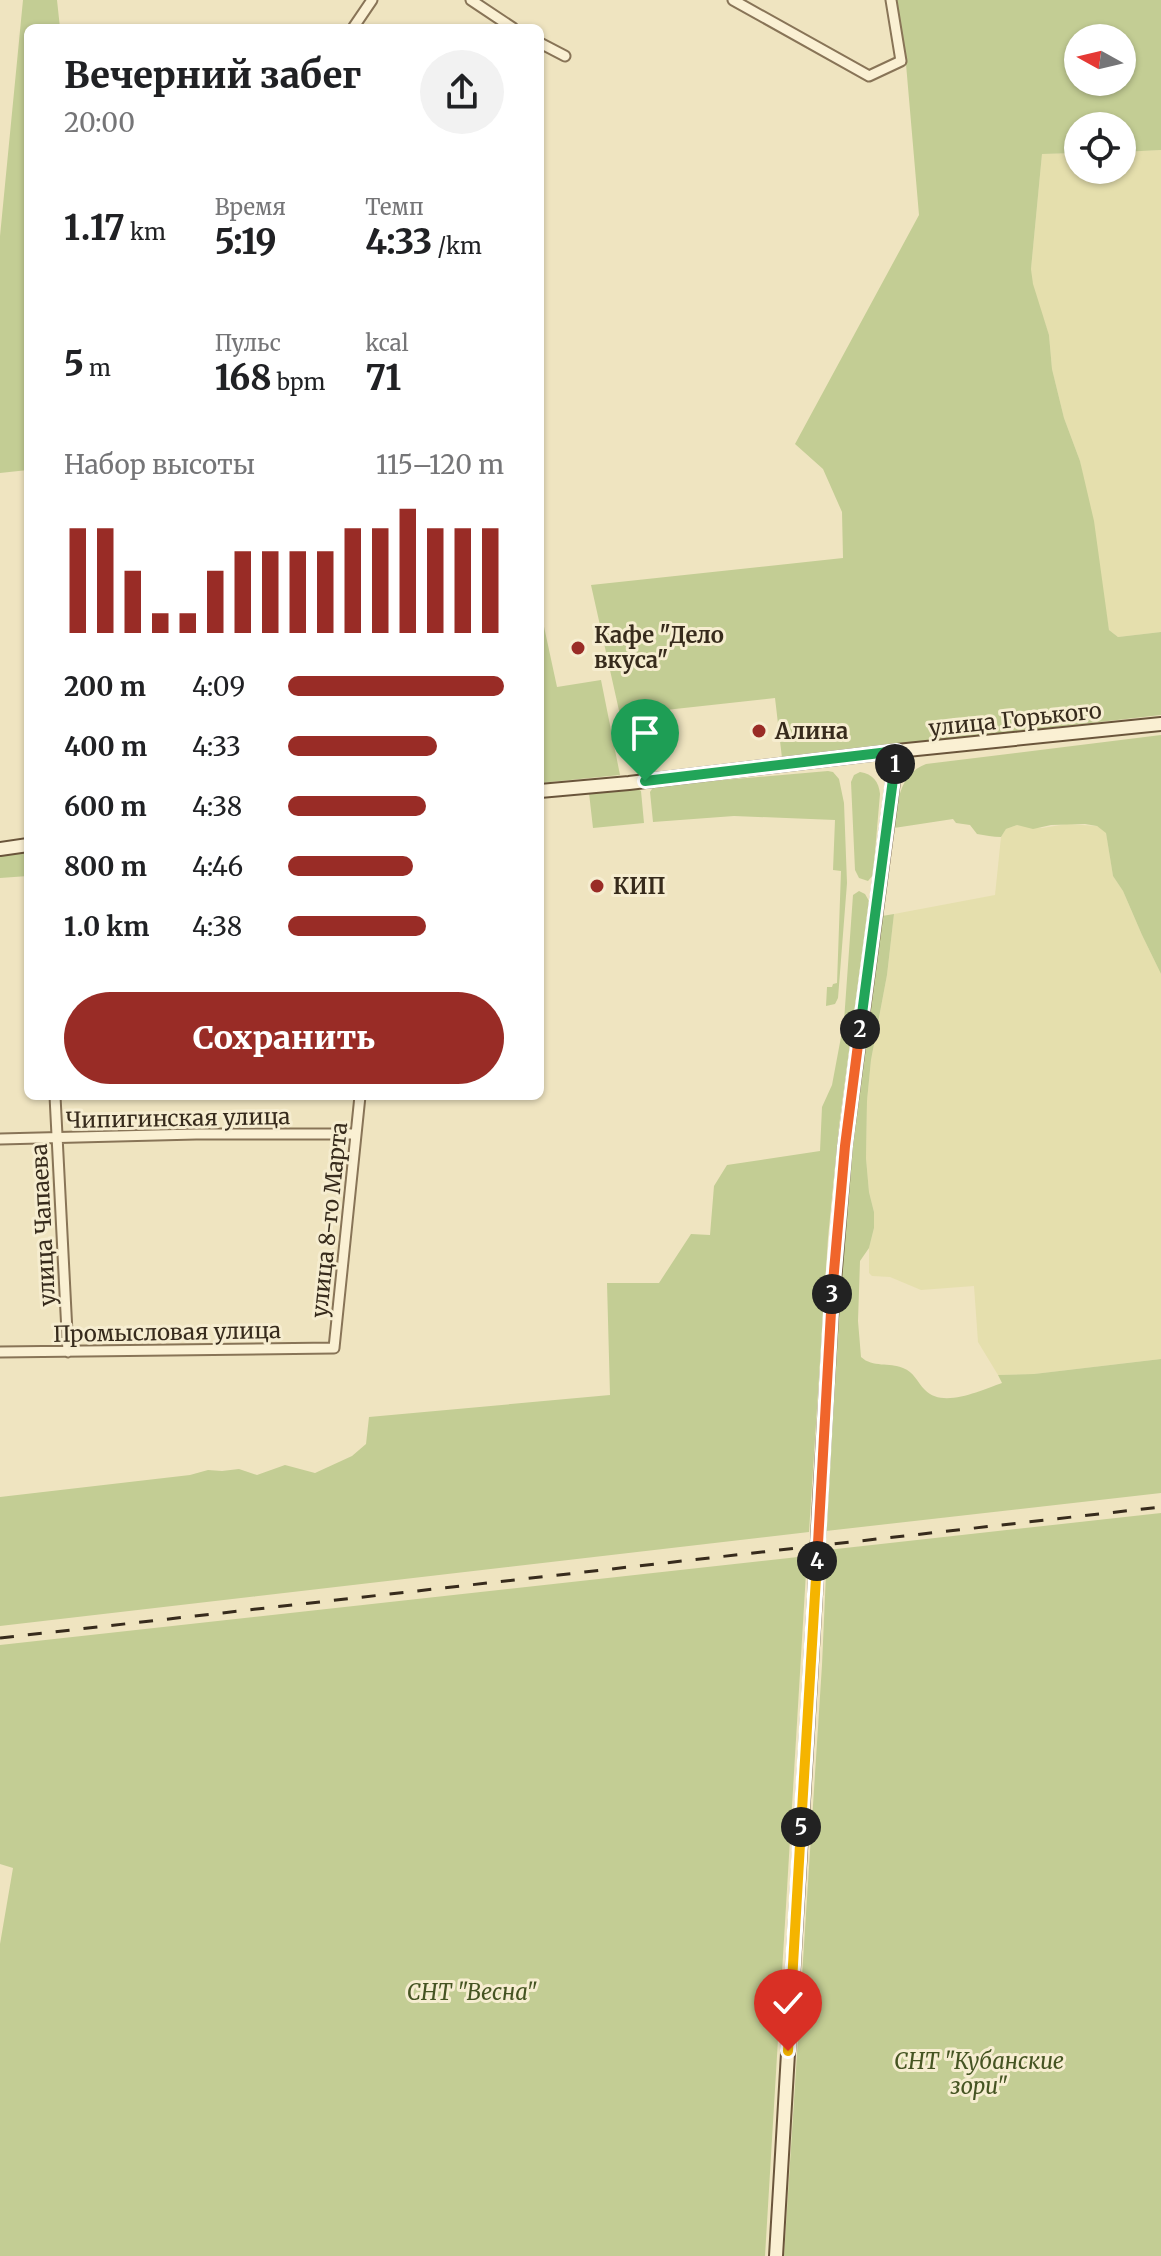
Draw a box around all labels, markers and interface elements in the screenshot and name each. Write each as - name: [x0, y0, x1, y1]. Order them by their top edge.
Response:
- north arrow: [1064, 24, 1136, 96]
- map controls: [1064, 24, 1136, 184]
- button: share: [420, 50, 504, 134]
- text: Вечерний забег: [64, 53, 361, 98]
- text: 20:00: [64, 106, 135, 139]
- button: locate: [1064, 112, 1136, 184]
- text: Время: [215, 193, 286, 221]
- text: Темп: [365, 193, 424, 221]
- text: 1.17: [64, 207, 125, 249]
- text: km: [125, 218, 166, 246]
- text: 5:19: [215, 221, 277, 263]
- text: 4:33: [365, 221, 432, 263]
- text: /km: [432, 232, 482, 260]
- text: Пульс: [215, 329, 281, 357]
- text: kcal: [365, 329, 409, 357]
- text: 5: [64, 343, 84, 385]
- text: m: [84, 354, 111, 382]
- text: 168: [215, 357, 272, 399]
- text: 71: [365, 357, 401, 399]
- text: bpm: [272, 368, 325, 396]
- text: Набор высоты: [64, 448, 255, 481]
- text: 115–120 m: [376, 448, 504, 481]
- place label: Кафе "Дело вкуса": [594, 621, 724, 674]
- marker: Кафе "Дело вкуса": [569, 639, 587, 657]
- text: 200 m: [64, 670, 146, 703]
- text: 4:09: [192, 670, 245, 703]
- street label: улица Горького: [927, 696, 1103, 742]
- pin: [611, 699, 679, 781]
- icon: arrive: [623, 711, 667, 755]
- place label: Алина: [774, 717, 848, 745]
- marker: Алина: [750, 722, 768, 740]
- text: 400 m: [64, 730, 147, 763]
- text: 4:33: [192, 730, 241, 763]
- pin: 1: [875, 744, 915, 784]
- text: 1: [890, 750, 900, 778]
- text: 600 m: [64, 790, 147, 823]
- text: 4:38: [192, 790, 242, 823]
- text: 800 m: [64, 850, 147, 883]
- text: 4:46: [192, 850, 243, 883]
- place label: КИП: [613, 872, 666, 900]
- marker: КИП: [588, 877, 606, 895]
- text: 1.0 km: [64, 910, 149, 943]
- text: 4:38: [192, 910, 242, 943]
- button: Сохранить: [64, 992, 504, 1084]
- pin: 2: [840, 1009, 880, 1049]
- text: 2: [854, 1015, 866, 1043]
- street label: Чипигинская улица: [66, 1102, 291, 1134]
- street label: улица 8-го Марта: [305, 1121, 353, 1319]
- street label: улица Чапаева: [25, 1143, 61, 1307]
- pin: 3: [812, 1274, 852, 1314]
- text: 3: [826, 1280, 838, 1308]
- street label: Промысловая улица: [53, 1316, 281, 1348]
- pin: 4: [797, 1541, 837, 1581]
- text: 4: [810, 1547, 824, 1575]
- pin: 5: [781, 1807, 821, 1847]
- text: 5: [795, 1813, 807, 1841]
- pin: [754, 1969, 822, 2051]
- park label: СНТ "Весна": [407, 1978, 537, 2006]
- icon: check: [766, 1981, 810, 2025]
- park label: СНТ "Кубанские зори": [894, 2047, 1064, 2100]

